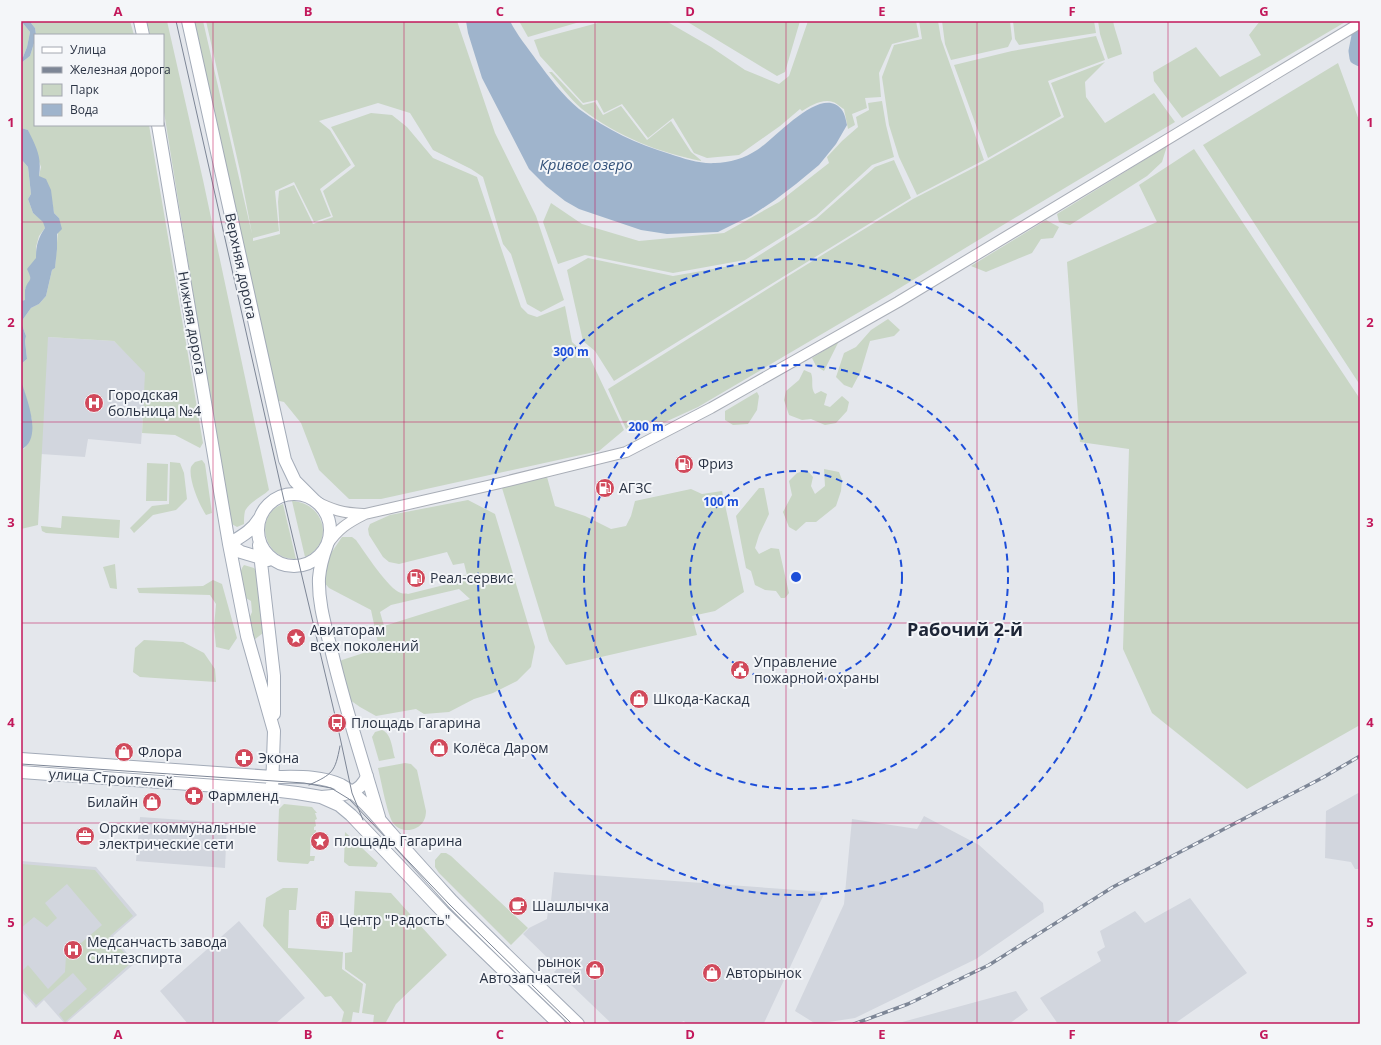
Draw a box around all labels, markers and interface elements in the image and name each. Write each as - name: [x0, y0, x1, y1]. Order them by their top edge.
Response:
- text: A: [114, 2, 123, 20]
- text: B: [304, 2, 313, 20]
- text: C: [496, 2, 504, 20]
- text: D: [685, 2, 695, 20]
- text: E: [878, 2, 886, 20]
- text: F: [1068, 2, 1076, 20]
- text: G: [1259, 2, 1269, 20]
- legend: [34, 34, 164, 126]
- text: Улица: [70, 41, 106, 58]
- text: Железная дорога: [70, 61, 171, 78]
- text: Парк: [70, 81, 100, 98]
- text: Вода: [70, 101, 99, 118]
- text: 1: [7, 113, 15, 131]
- text: 1: [1366, 113, 1374, 131]
- water label: Кривое озеро: [539, 154, 633, 174]
- street label: Верхняя дорога: [221, 211, 262, 321]
- street label: Нижняя дорога: [174, 270, 211, 376]
- text: 2: [7, 313, 15, 331]
- text: 2: [1366, 313, 1374, 331]
- text: 300 m: [553, 343, 589, 360]
- place label: Городская больница №4: [108, 385, 201, 420]
- hospital icon: Городская больница №4: [83, 392, 105, 414]
- text: 200 m: [628, 418, 664, 435]
- fuel station icon: Фриз: [673, 453, 695, 475]
- place label: Фриз: [698, 454, 734, 473]
- fuel station icon: АГЗС: [594, 477, 616, 499]
- place label: АГЗС: [619, 478, 652, 497]
- text: 100 m: [703, 493, 739, 510]
- text: 3: [7, 513, 15, 531]
- text: 3: [1366, 513, 1374, 531]
- fuel station icon: Реал-сервис: [405, 567, 427, 589]
- place label: Реал-сервис: [430, 568, 514, 587]
- centre of rings: [789, 570, 803, 584]
- district label: Рабочий 2‑й: [907, 617, 1023, 641]
- place label: Авиаторам всех поколений: [310, 620, 419, 655]
- place icon: Авиаторам всех поколений: [285, 627, 307, 649]
- place label: Управление пожарной охраны: [754, 652, 879, 687]
- public building icon: Управление пожарной охраны: [729, 659, 751, 681]
- shop icon: Шкода-Каскад: [628, 688, 650, 710]
- place label: Шкода-Каскад: [653, 689, 750, 708]
- bus stop icon: Площадь Гагарина: [326, 712, 348, 734]
- text: 4: [7, 713, 15, 731]
- place label: Площадь Гагарина: [351, 713, 481, 732]
- text: 4: [1366, 713, 1374, 731]
- shop icon: Колёса Даром: [428, 737, 450, 759]
- place label: Колёса Даром: [453, 738, 549, 757]
- shop icon: Флора: [113, 741, 135, 763]
- place label: Флора: [138, 742, 182, 761]
- pharmacy icon: Экона: [233, 747, 255, 769]
- place label: Экона: [258, 748, 299, 767]
- street label: улица Строителей: [48, 764, 174, 791]
- pharmacy icon: Фармленд: [183, 785, 205, 807]
- place label: Фармленд: [208, 786, 279, 805]
- shop icon: Билайн: [141, 791, 163, 813]
- place label: Билайн: [87, 792, 138, 811]
- place label: Орские коммунальные электрические сети: [99, 818, 257, 853]
- office icon: Орские коммунальные электрические сети: [74, 825, 96, 847]
- place icon: площадь Гагарина: [309, 830, 331, 852]
- place label: площадь Гагарина: [334, 831, 462, 850]
- cafe icon: Шашлычка: [507, 895, 529, 917]
- place label: Шашлычка: [532, 896, 609, 915]
- building icon: Центр "Радость": [314, 909, 336, 931]
- place label: Центр "Радость": [339, 910, 450, 929]
- text: 5: [7, 913, 15, 931]
- text: 5: [1366, 913, 1374, 931]
- place label: Медсанчасть завода Синтезспирта: [87, 932, 227, 967]
- hospital icon: Медсанчасть завода Синтезспирта: [62, 939, 84, 961]
- place label: рынок Автозапчастей: [480, 952, 582, 987]
- shop icon: рынок Автозапчастей: [584, 959, 606, 981]
- shop icon: Авторынок: [701, 962, 723, 984]
- place label: Авторынок: [726, 963, 803, 982]
- text: A: [114, 1025, 123, 1043]
- text: B: [304, 1025, 313, 1043]
- text: C: [496, 1025, 504, 1043]
- text: D: [685, 1025, 695, 1043]
- text: E: [878, 1025, 886, 1043]
- text: F: [1068, 1025, 1076, 1043]
- text: G: [1259, 1025, 1269, 1043]

